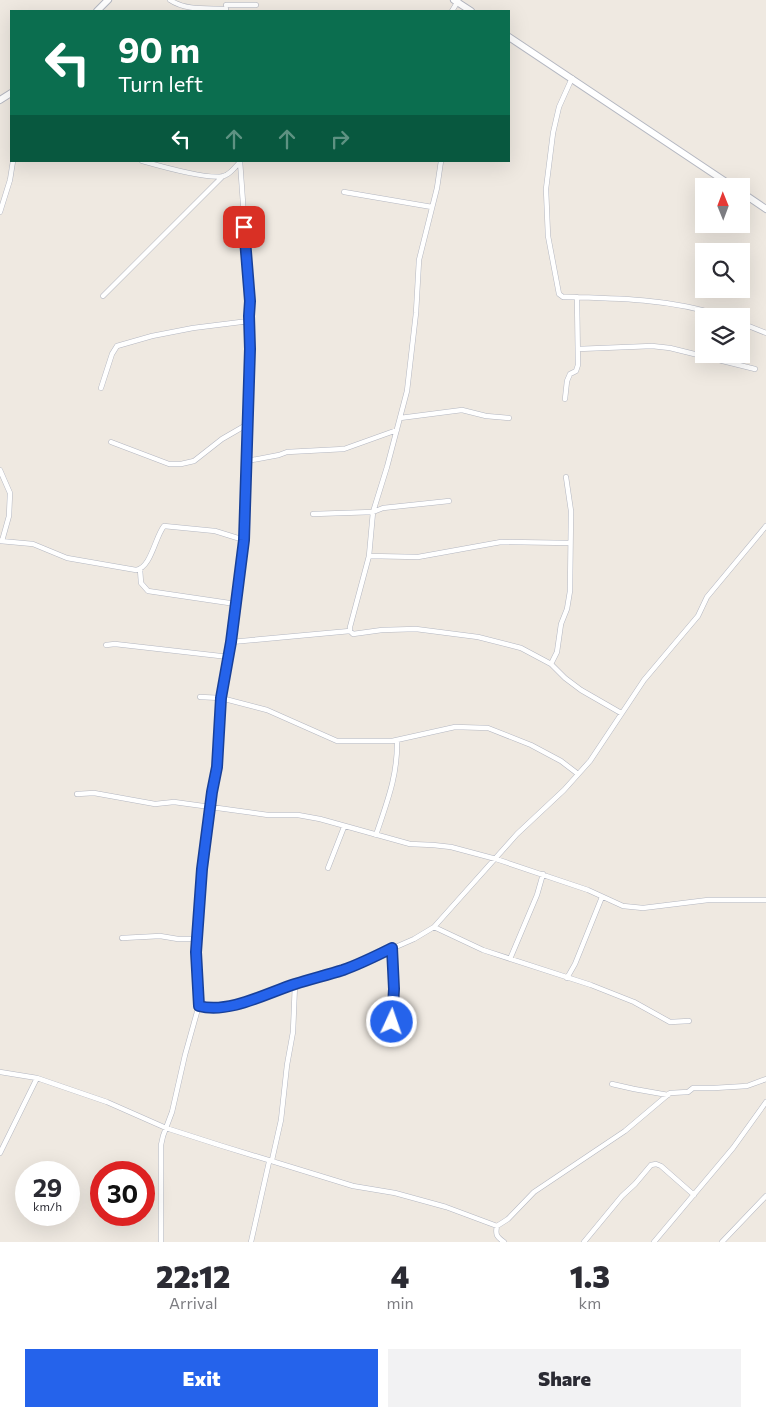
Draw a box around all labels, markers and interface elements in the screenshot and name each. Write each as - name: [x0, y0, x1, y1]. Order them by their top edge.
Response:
- text: 90 m: [118, 27, 200, 70]
- icon: left: [35, 30, 100, 95]
- text: Turn left: [118, 70, 203, 97]
- icon: left: [167, 125, 195, 153]
- icon: ahead: [220, 125, 248, 153]
- icon: ahead: [273, 125, 301, 153]
- icon: right: [326, 125, 354, 153]
- north arrow: [695, 178, 750, 232]
- map controls: [695, 178, 750, 363]
- pin: [223, 206, 265, 248]
- icon: arrive: [230, 213, 258, 241]
- button: search: [695, 243, 750, 298]
- button: layers: [695, 308, 750, 363]
- position arrow: [365, 995, 417, 1047]
- speed limit sign: 30: [90, 1161, 155, 1226]
- text: 29: [33, 1172, 62, 1202]
- text: km/h: [33, 1199, 62, 1213]
- text: 22:12: [156, 1257, 230, 1294]
- text: 4: [391, 1257, 409, 1294]
- text: 1.3: [570, 1257, 610, 1294]
- text: Arrival: [169, 1293, 217, 1312]
- text: min: [387, 1293, 414, 1312]
- text: km: [579, 1293, 601, 1312]
- button: Exit: [25, 1349, 378, 1407]
- button: Share: [388, 1349, 741, 1407]

